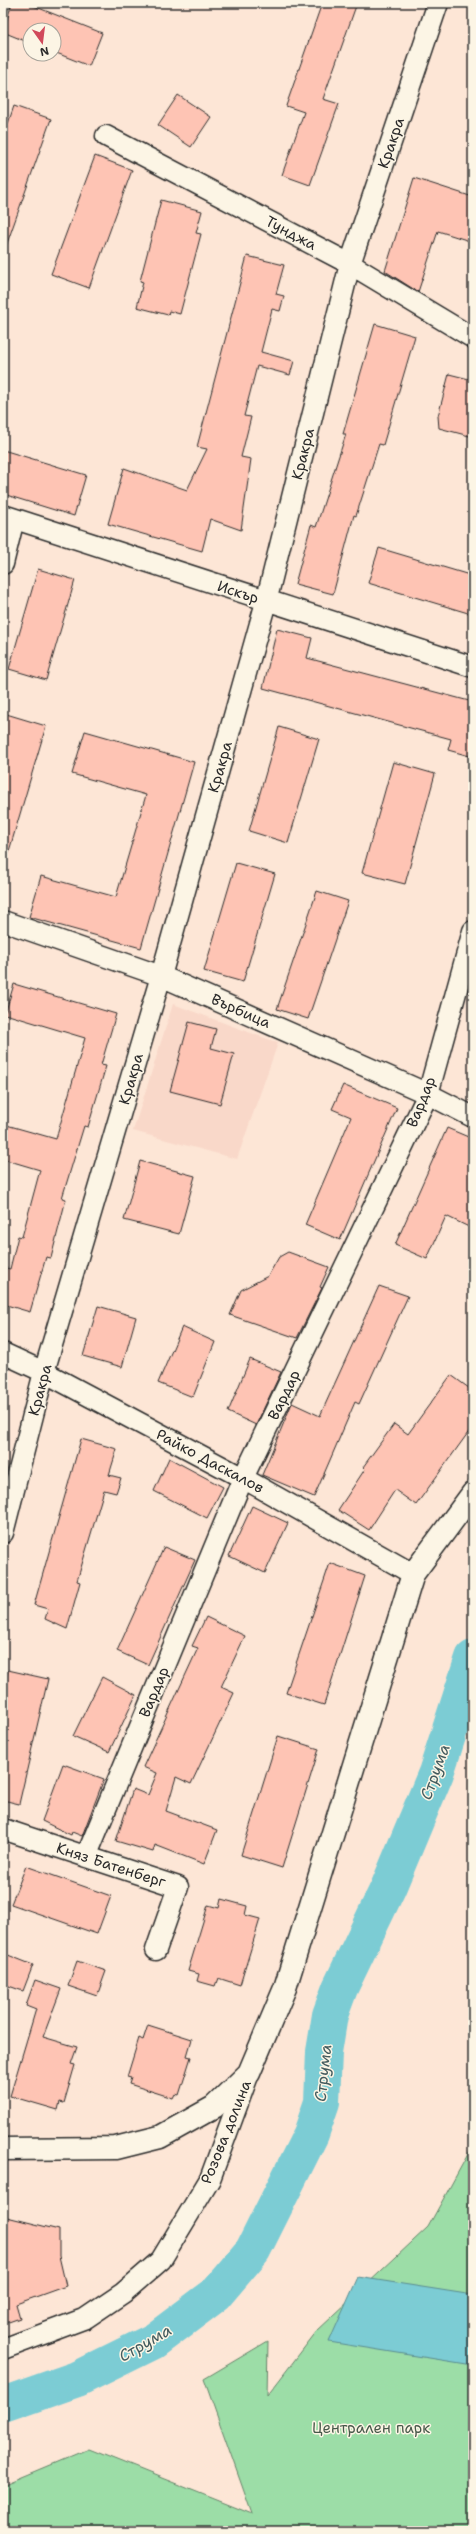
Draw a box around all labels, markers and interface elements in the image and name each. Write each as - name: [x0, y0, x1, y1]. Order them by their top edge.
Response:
- north arrow: [22, 22, 62, 62]
- text: N: [38, 43, 50, 60]
- street label: Кракра: [373, 114, 409, 171]
- street label: Тунджа: [262, 211, 321, 255]
- street label: Кракра: [287, 425, 319, 482]
- street label: Искър: [215, 576, 261, 608]
- street label: Кракра: [203, 738, 237, 795]
- street label: Върбица: [208, 989, 275, 1033]
- street label: Кракра: [114, 1050, 148, 1107]
- street label: Вардар: [402, 1074, 440, 1130]
- street label: Кракра: [24, 1361, 57, 1418]
- street label: Вардар: [263, 1367, 305, 1423]
- street label: Райко Даскалов: [153, 1424, 267, 1498]
- street label: Вардар: [134, 1664, 174, 1720]
- water label: Струма: [415, 1741, 455, 1803]
- street label: Княз Батенберг: [54, 1838, 169, 1892]
- water label: Струма: [310, 2043, 336, 2103]
- street label: Розова долина: [196, 2077, 256, 2187]
- water label: Струма: [115, 2319, 175, 2367]
- park label: Централен парк: [312, 2418, 430, 2438]

